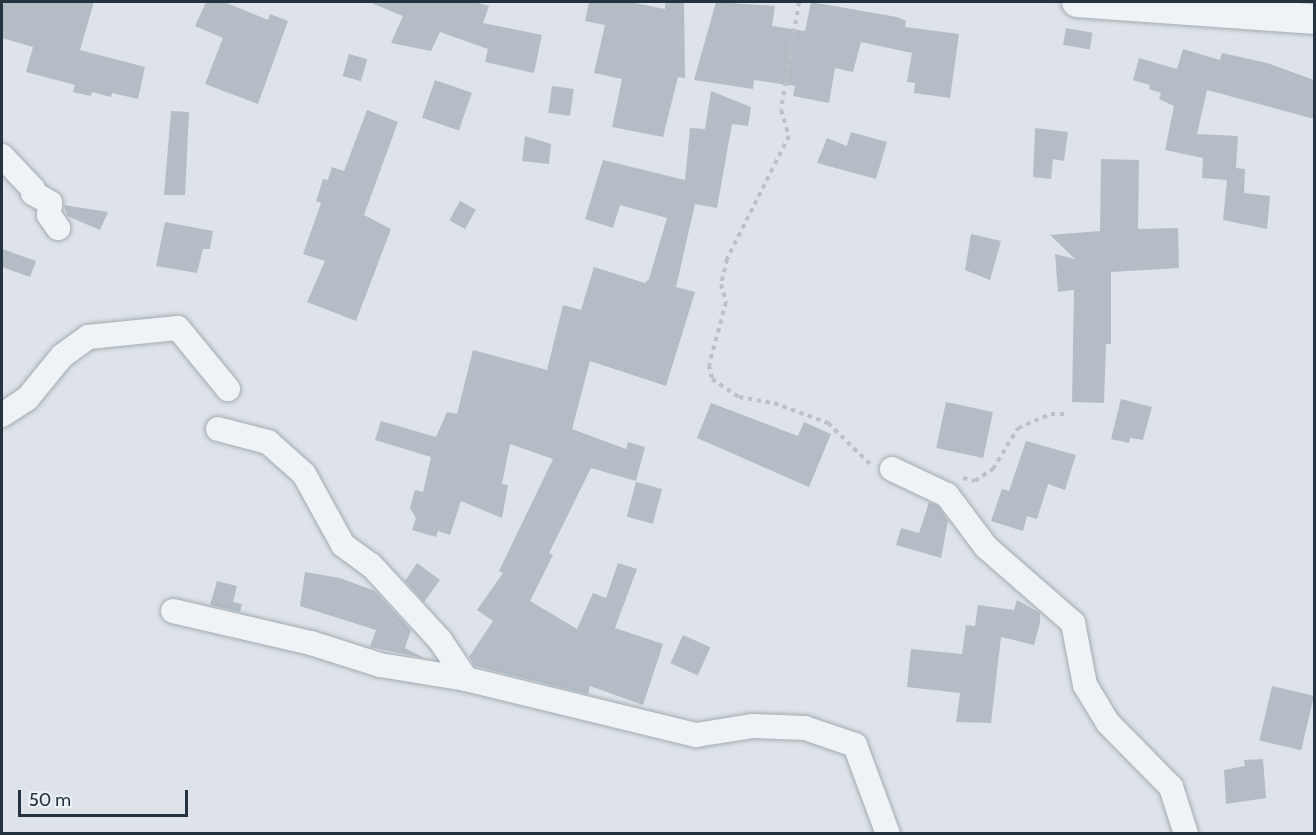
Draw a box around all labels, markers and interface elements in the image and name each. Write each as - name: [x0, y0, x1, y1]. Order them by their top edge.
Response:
- scale bar: [21, 778, 190, 816]
- text: 50 m: [29, 789, 71, 811]

